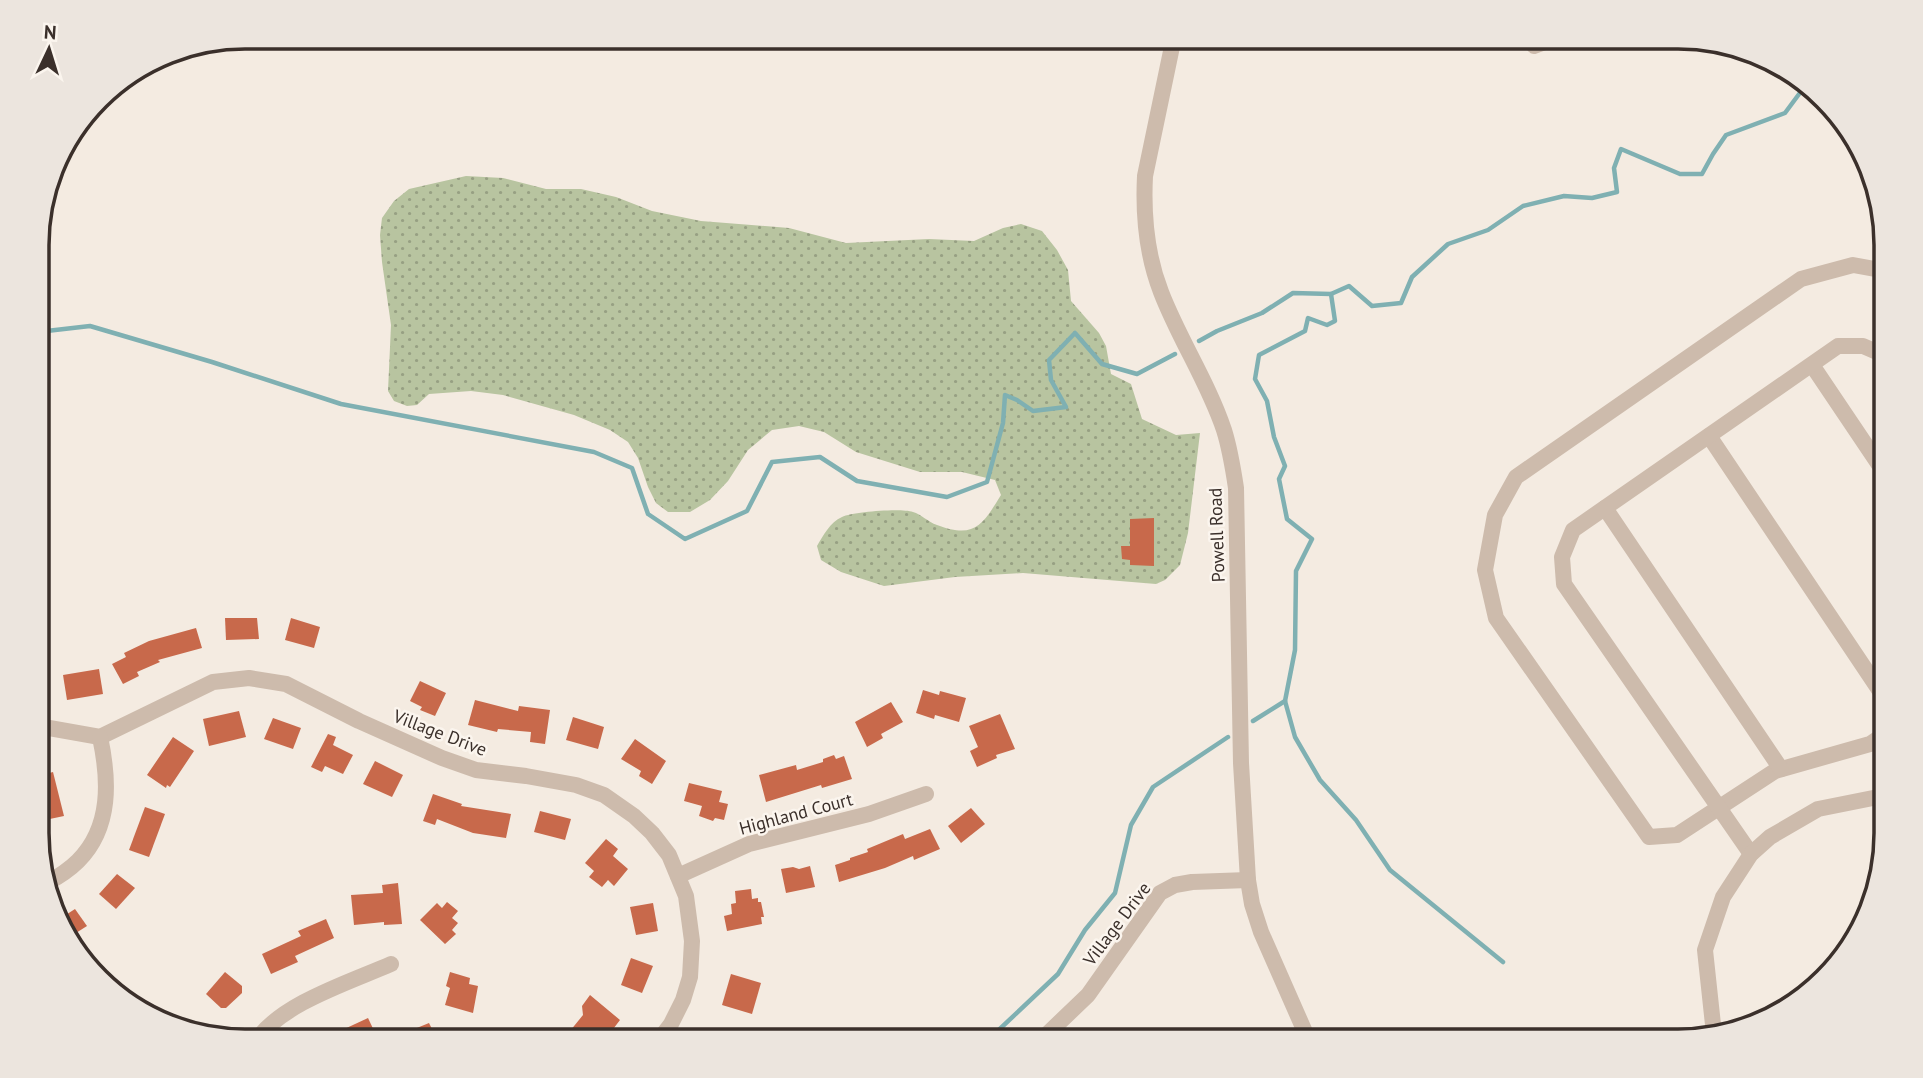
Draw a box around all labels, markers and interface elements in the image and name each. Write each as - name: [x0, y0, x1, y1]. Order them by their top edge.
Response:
- north arrow: [14, 14, 84, 84]
- text: N: [43, 20, 57, 44]
- street label: Powell Road: [1203, 487, 1230, 583]
- street label: Village Drive: [389, 704, 490, 761]
- street label: Highland Court: [737, 787, 855, 840]
- street label: Village Drive: [1077, 877, 1155, 971]

